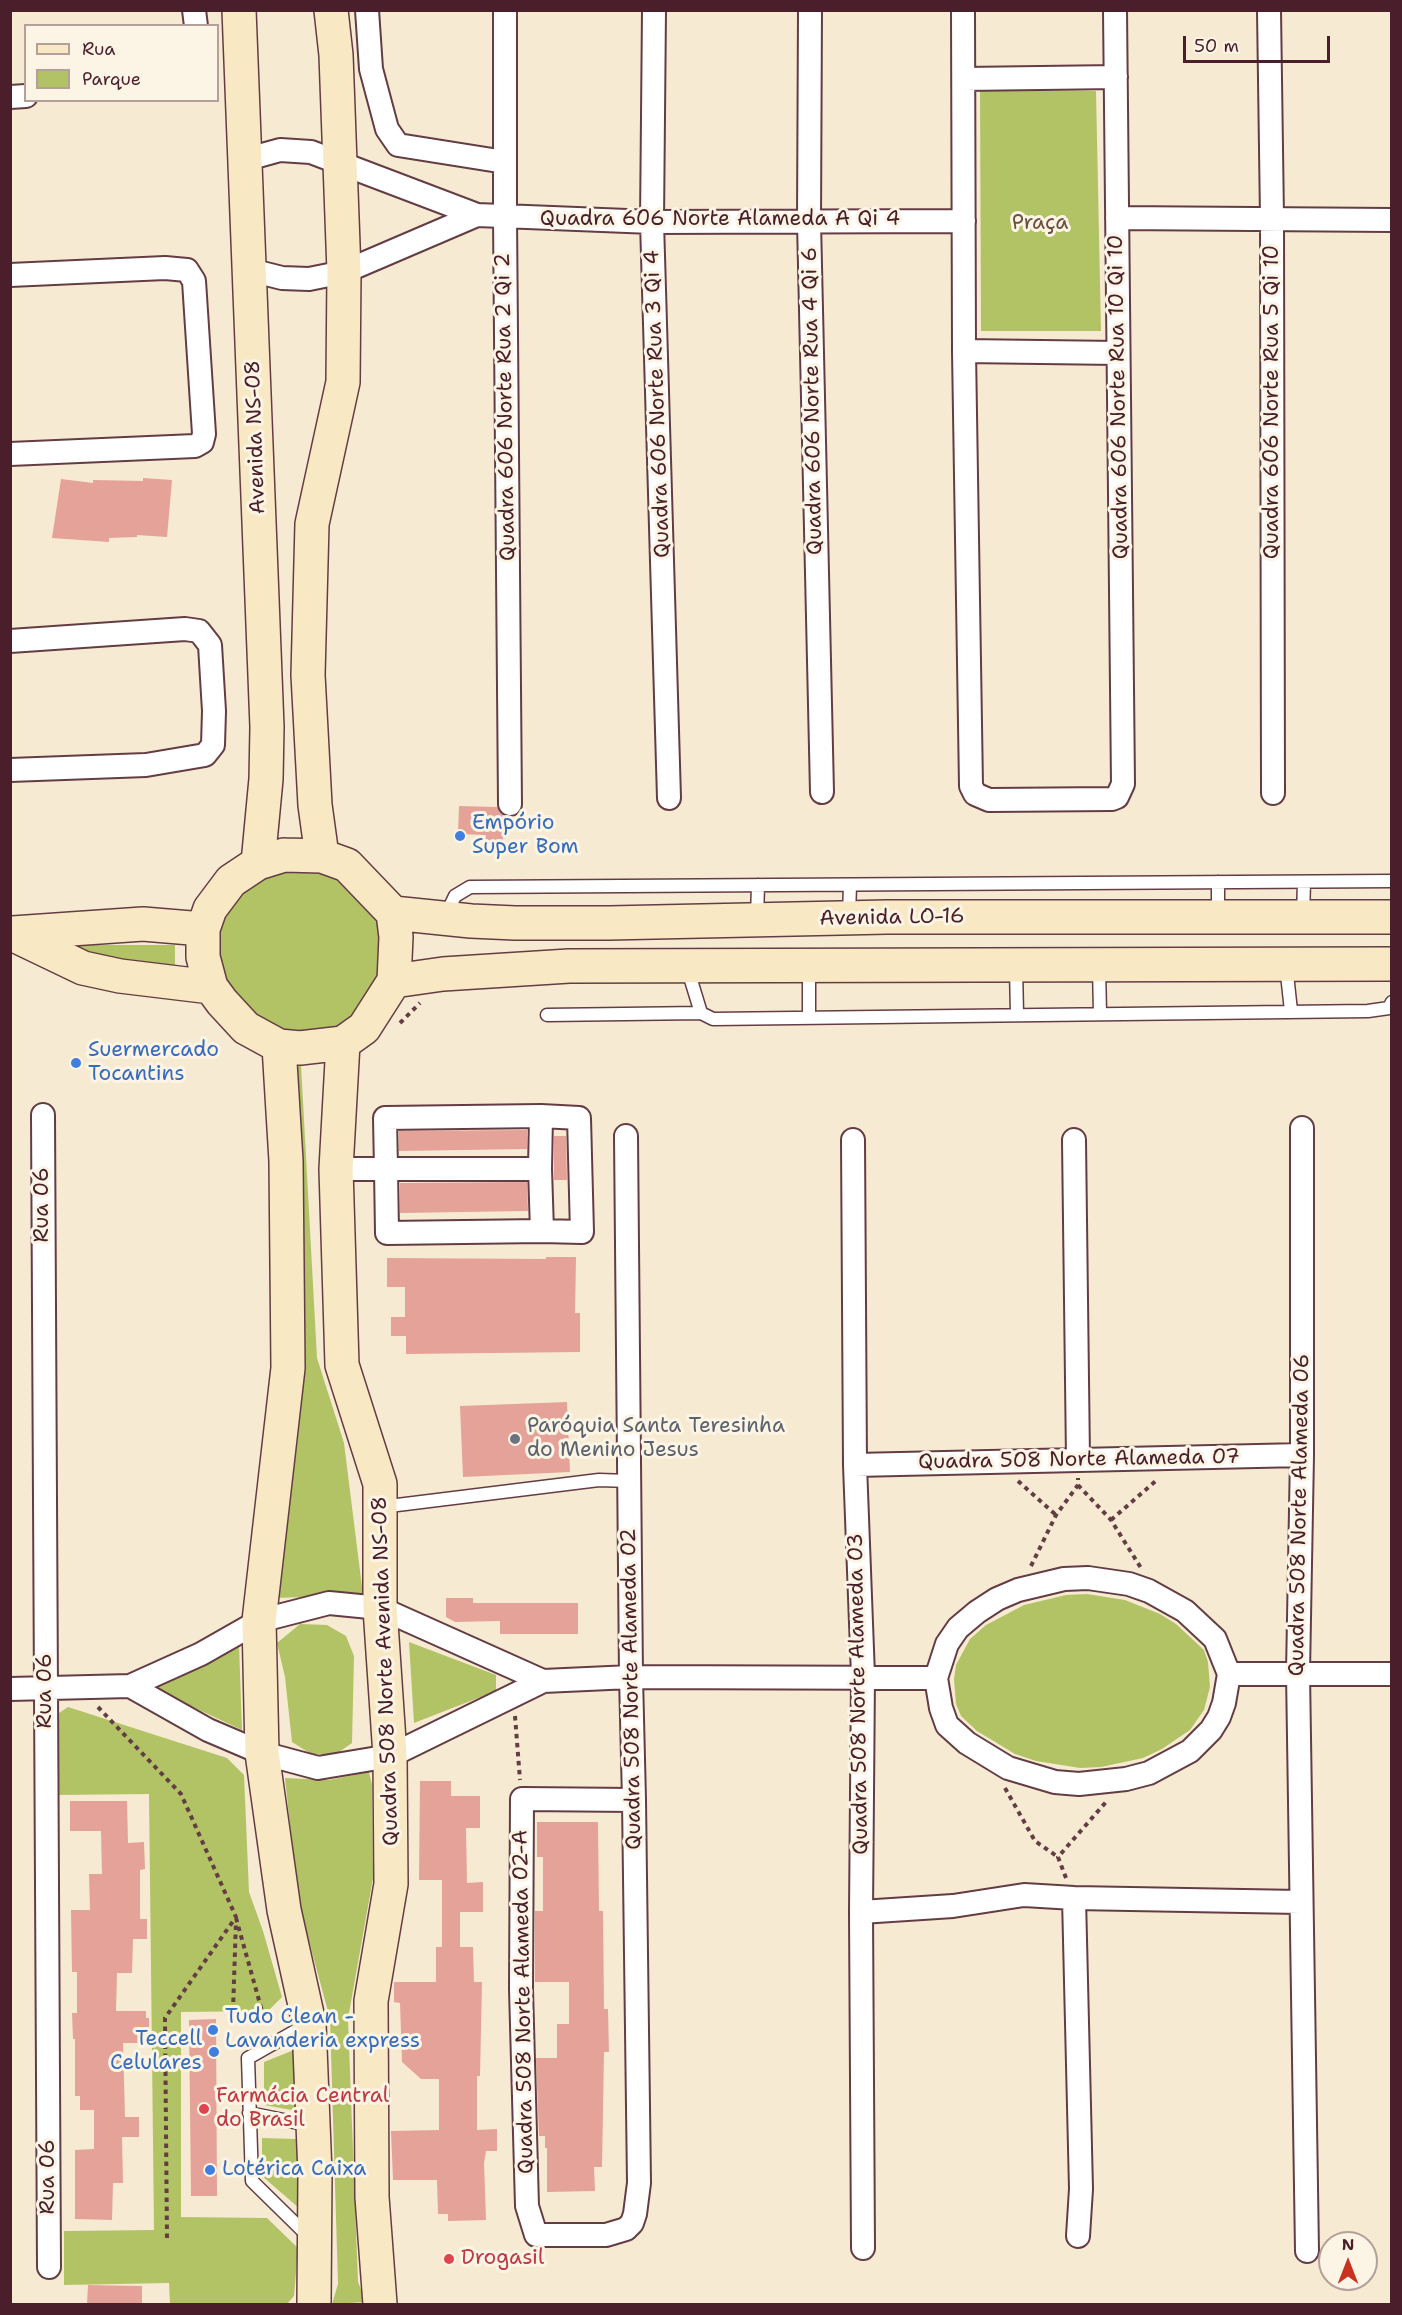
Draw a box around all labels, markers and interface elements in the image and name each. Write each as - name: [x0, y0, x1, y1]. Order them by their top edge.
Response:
- legend: [24, 24, 219, 102]
- scale bar: [1186, 24, 1333, 62]
- text: 50 m: [1194, 34, 1239, 58]
- text: Rua: [82, 37, 115, 61]
- text: Parque: [82, 67, 141, 91]
- street label: Quadra 606 Norte Alameda A Qi 4: [540, 207, 900, 233]
- park label: Praça: [1012, 211, 1068, 237]
- street label: Quadra 606 Norte Rua 10 Qi 10: [1104, 234, 1134, 560]
- street label: Quadra 606 Norte Rua 5 Qi 10: [1260, 245, 1286, 559]
- street label: Quadra 606 Norte Rua 4 Qi 6: [798, 247, 828, 555]
- street label: Quadra 606 Norte Rua 3 Qi 4: [640, 250, 676, 558]
- street label: Quadra 606 Norte Rua 2 Qi 2: [491, 253, 521, 561]
- street label: Avenida NS-08: [241, 359, 271, 515]
- place label: Empório Super Bom: [472, 811, 579, 861]
- marker: Empório Super Bom: [453, 829, 467, 843]
- street label: Avenida LO-16: [819, 904, 965, 932]
- place label: Suermercado Tocantins: [88, 1038, 219, 1088]
- marker: Suermercado Tocantins: [69, 1056, 83, 1070]
- street label: Rua 06: [30, 1167, 56, 1243]
- street label: Quadra 508 Norte Alameda 06: [1285, 1353, 1315, 1677]
- place label: Paróquia Santa Teresinha do Menino Jesus: [527, 1414, 785, 1464]
- marker: Paróquia Santa Teresinha do Menino Jesus: [508, 1432, 522, 1446]
- street label: Quadra 508 Norte Alameda 07: [918, 1445, 1240, 1475]
- street label: Quadra 508 Norte Avenida NS-08: [367, 1496, 405, 1846]
- street label: Quadra 508 Norte Alameda 02: [617, 1528, 647, 1850]
- street label: Quadra 508 Norte Alameda 03: [844, 1533, 874, 1855]
- street label: Rua 06: [33, 1653, 59, 1729]
- street label: Quadra 508 Norte Alameda 02-A: [508, 1830, 540, 2174]
- place label: Tudo Clean - Lavanderia express: [225, 2005, 420, 2055]
- marker: Tudo Clean - Lavanderia express: [206, 2023, 220, 2037]
- place label: Teccell Celulares: [110, 2027, 202, 2077]
- marker: Teccell Celulares: [207, 2045, 221, 2059]
- place label: Farmácia Central do Brasil: [216, 2084, 389, 2134]
- marker: Farmácia Central do Brasil: [197, 2102, 211, 2116]
- street label: Rua 06: [36, 2139, 62, 2215]
- place label: Lotérica Caixa: [222, 2157, 366, 2183]
- marker: Lotérica Caixa: [203, 2163, 217, 2177]
- north arrow: [1318, 2231, 1378, 2291]
- text: N: [1342, 2234, 1354, 2255]
- place label: Drogasil: [461, 2246, 544, 2272]
- marker: Drogasil: [442, 2252, 456, 2266]

